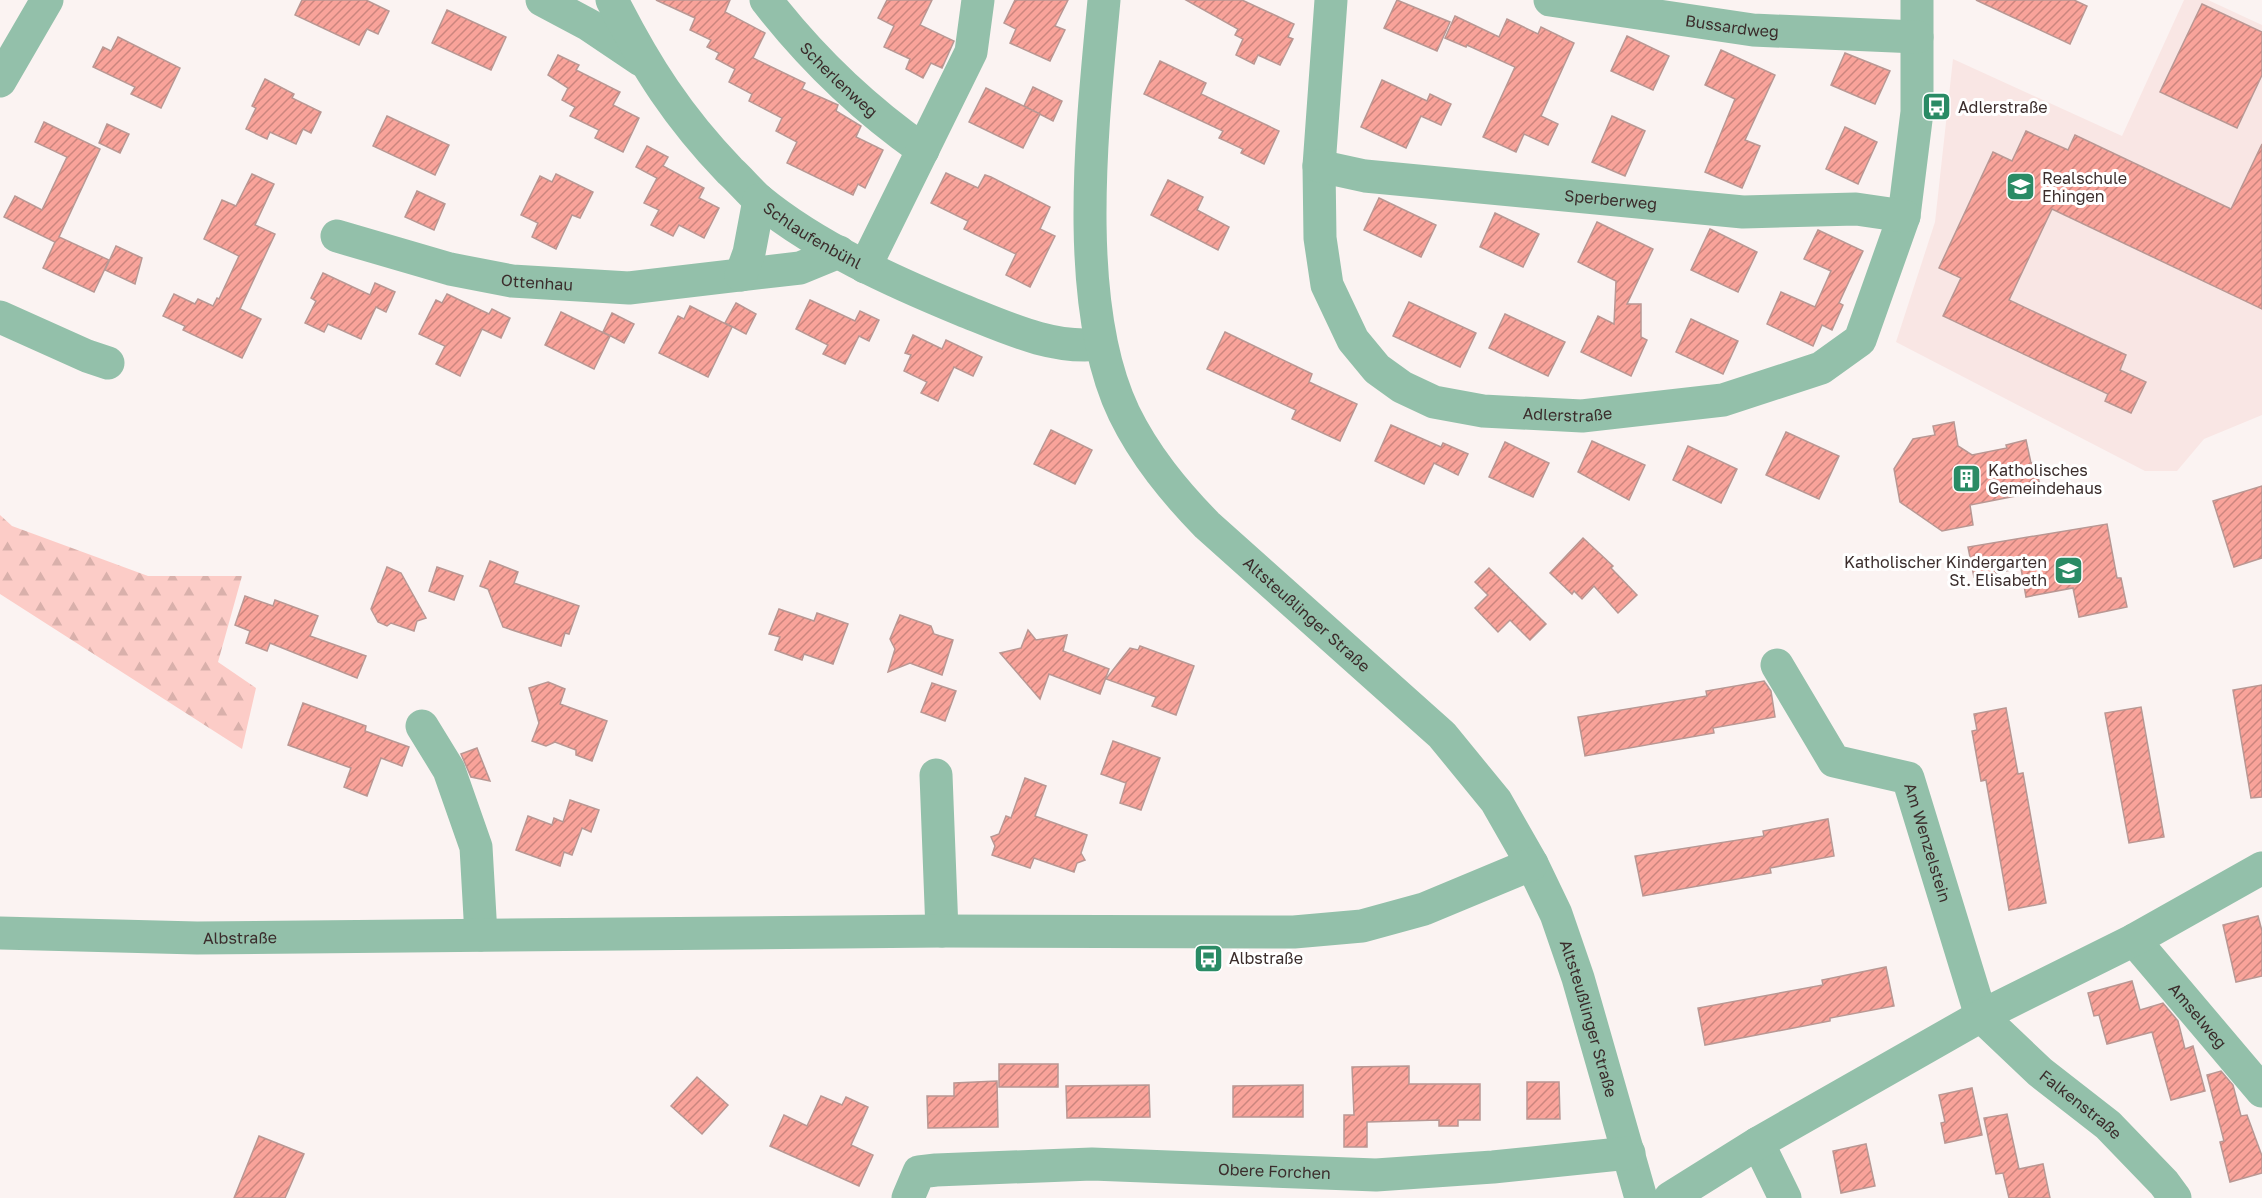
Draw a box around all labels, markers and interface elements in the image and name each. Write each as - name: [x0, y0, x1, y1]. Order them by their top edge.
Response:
- street label: Bussardweg: [1684, 10, 1779, 41]
- street label: Scherlenweg: [796, 38, 882, 121]
- bus stop icon: Adlerstraße: [1921, 91, 1953, 123]
- place label: Adlerstraße: [1958, 97, 2047, 117]
- place label: Realschule Ehingen: [2042, 168, 2127, 206]
- school or university icon: Realschule Ehingen: [2005, 171, 2037, 203]
- street label: Sperberweg: [1563, 185, 1658, 214]
- street label: Schlaufenbühl: [759, 197, 865, 273]
- street label: Ottenhau: [499, 269, 574, 295]
- street label: Adlerstraße: [1522, 403, 1613, 426]
- place label: Katholisches Gemeindehaus: [1988, 460, 2102, 498]
- building icon: Katholisches Gemeindehaus: [1951, 463, 1983, 495]
- street label: Altsteußlinger Straße: [1239, 552, 1375, 676]
- place label: Katholischer Kindergarten St. Elisabeth: [1844, 552, 2047, 590]
- school or university icon: Katholischer Kindergarten St. Elisabeth: [2052, 555, 2084, 587]
- street label: Am Wenzelstein: [1900, 780, 1955, 905]
- street label: Albstraße: [203, 927, 277, 948]
- street label: Altsteußlinger Straße: [1556, 937, 1622, 1100]
- bus stop icon: Albstraße: [1192, 942, 1224, 974]
- place label: Albstraße: [1229, 948, 1303, 968]
- street label: Amselweg: [2165, 979, 2231, 1052]
- street label: Falkenstraße: [2036, 1065, 2126, 1143]
- street label: Obere Forchen: [1217, 1159, 1331, 1183]

